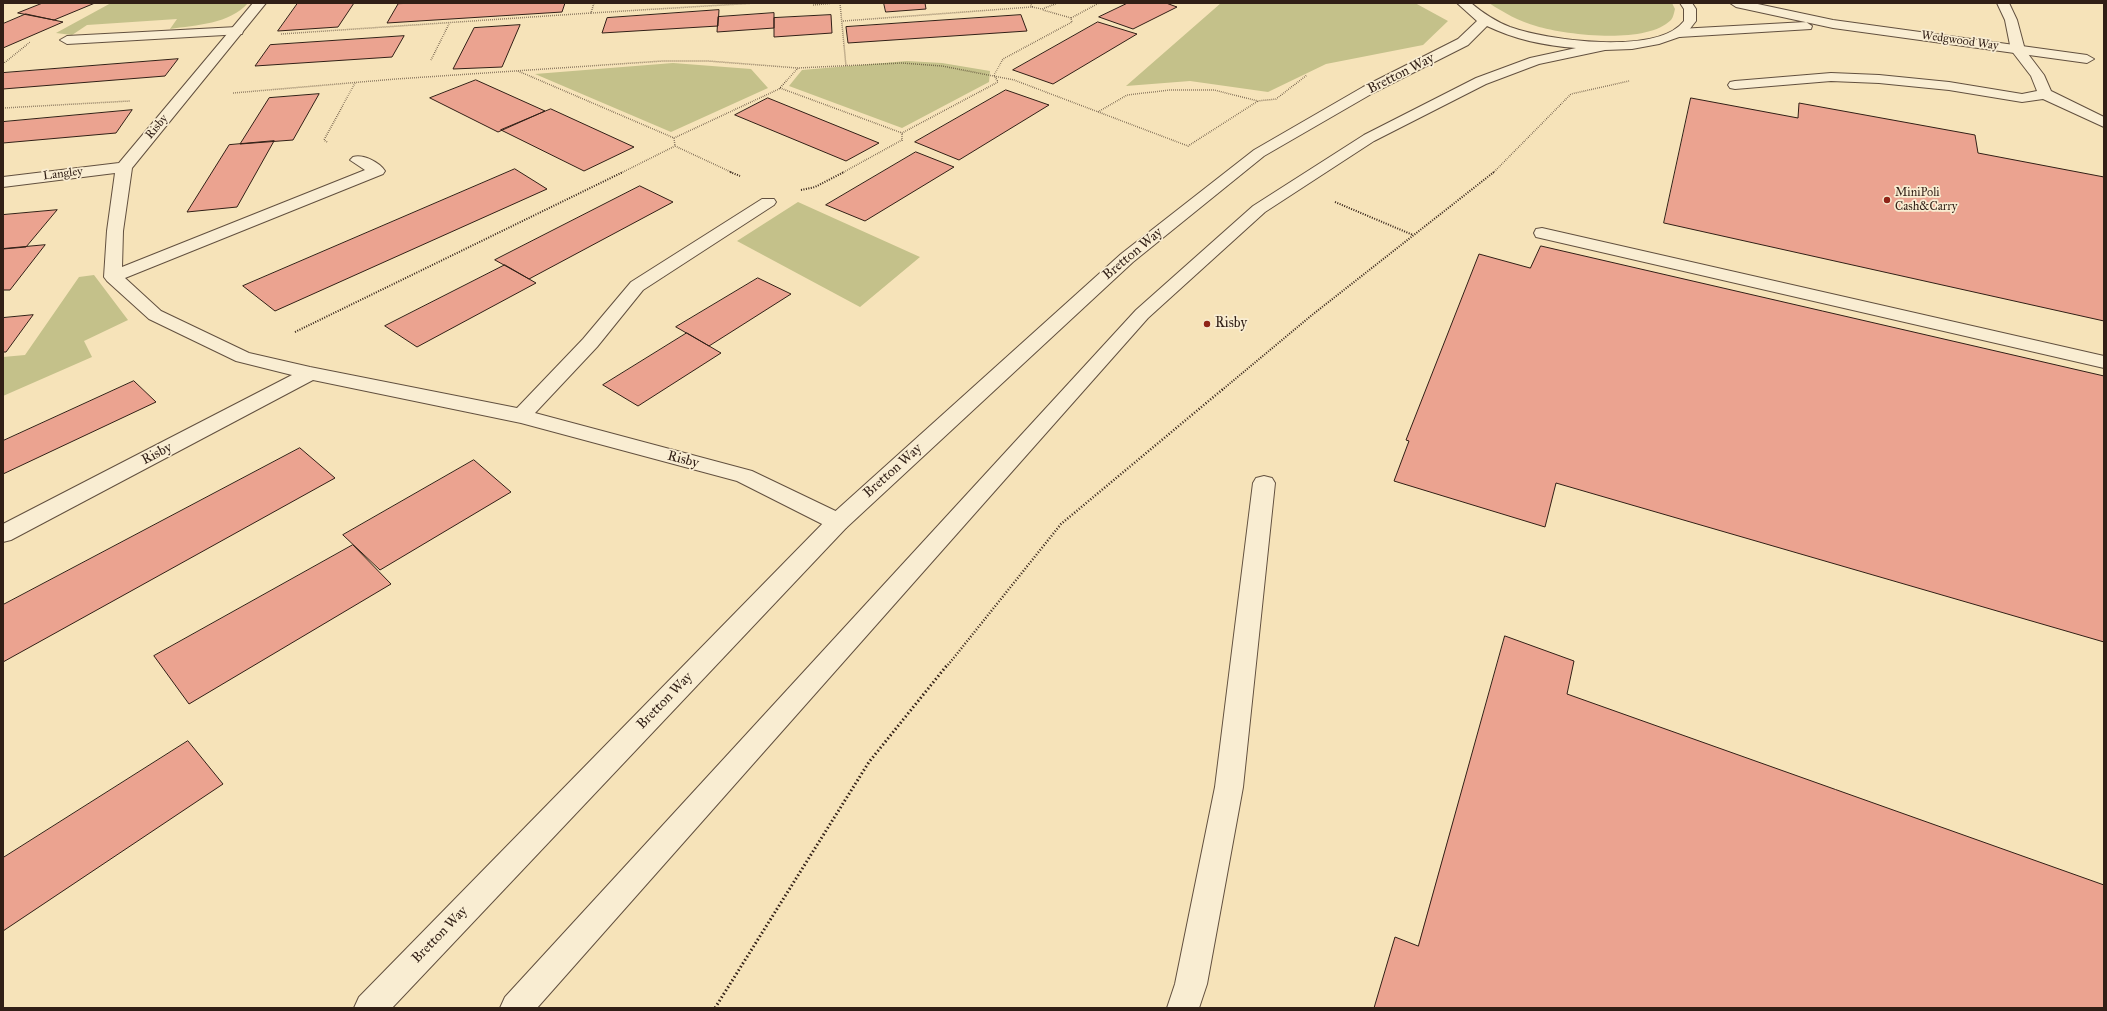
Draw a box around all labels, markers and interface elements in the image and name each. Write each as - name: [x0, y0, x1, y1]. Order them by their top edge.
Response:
- street label: Wedgwood Way: [1921, 28, 1999, 54]
- street label: Bretton Way: [1365, 50, 1437, 98]
- street label: Risby: [143, 112, 171, 142]
- street label: Langley: [42, 164, 84, 184]
- place label: MiniPoli Cash&Carry: [1895, 186, 1957, 214]
- marker: MiniPoli Cash&Carry: [1882, 195, 1892, 205]
- street label: Bretton Way: [1100, 224, 1166, 284]
- place label: Risby: [1215, 316, 1247, 332]
- marker: Risby: [1202, 319, 1212, 329]
- street label: Risby: [139, 439, 175, 469]
- street label: Bretton Way: [860, 440, 926, 502]
- street label: Risby: [665, 448, 701, 472]
- street label: Bretton Way: [634, 669, 696, 733]
- street label: Bretton Way: [409, 903, 471, 967]

